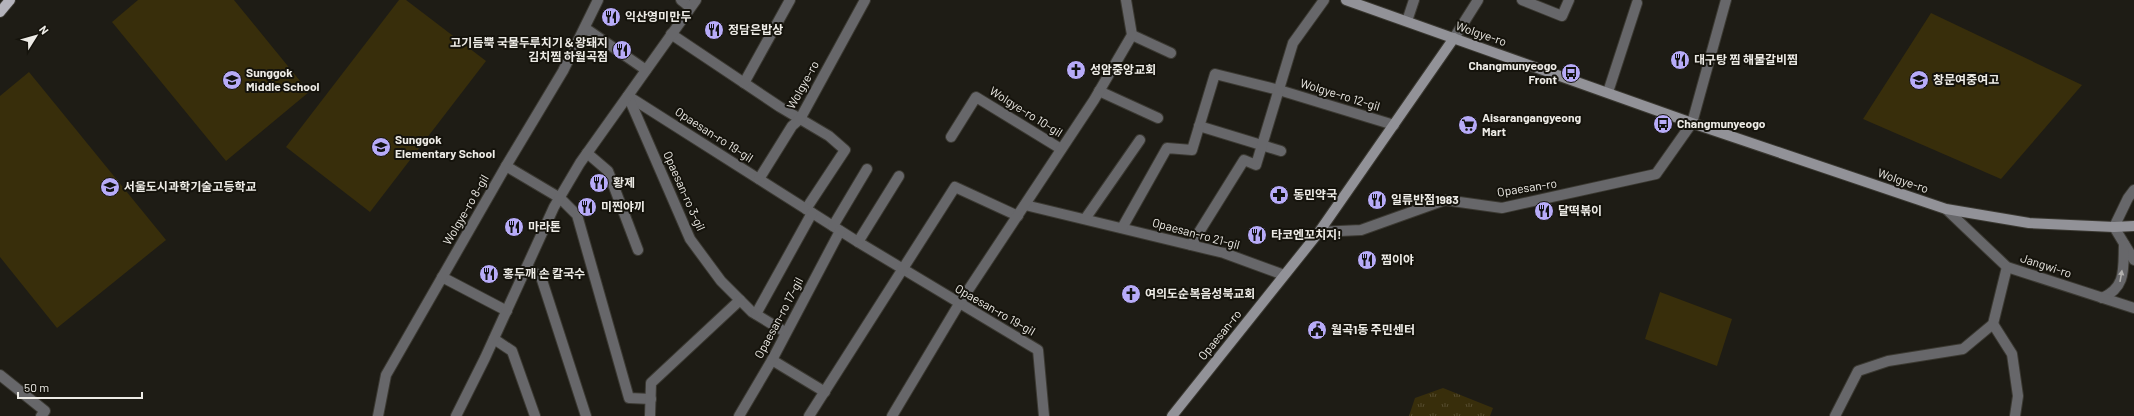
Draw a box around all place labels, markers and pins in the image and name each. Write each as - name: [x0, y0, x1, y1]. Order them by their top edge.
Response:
- restaurant icon: 익산영미만두: [600, 6, 622, 28]
- place label: 익산영미만두: [625, 9, 691, 23]
- restaurant icon: 정담은밥상: [703, 19, 725, 41]
- place label: 정담은밥상: [728, 22, 783, 36]
- place label: 고기듬뿍 국물두루치기＆왕돼지 김치찜 하월곡점: [450, 35, 608, 63]
- restaurant icon: 고기듬뿍 국물두루치기＆왕돼지 김치찜 하월곡점: [611, 39, 633, 61]
- restaurant icon: 대구탕 찜 해물갈비찜: [1669, 49, 1691, 71]
- place label: 대구탕 찜 해물갈비찜: [1694, 52, 1798, 66]
- place label: Changmunyeogo Front: [1468, 58, 1557, 86]
- church icon: 성암중앙교회: [1065, 59, 1087, 81]
- place label: 성암중앙교회: [1090, 62, 1156, 76]
- bus stop icon: Changmunyeogo Front: [1560, 62, 1582, 84]
- place label: Sunggok Middle School: [246, 65, 320, 93]
- school or university icon: Sunggok Middle School: [221, 69, 243, 91]
- school or university icon: 창문여중여고: [1908, 69, 1930, 91]
- place label: 창문여중여고: [1933, 72, 1999, 86]
- place label: Aisarangangyeong Mart: [1482, 110, 1582, 138]
- bus stop icon: Changmunyeogo: [1652, 113, 1674, 135]
- supermarket icon: Aisarangangyeong Mart: [1457, 114, 1479, 136]
- place label: Changmunyeogo: [1677, 116, 1766, 130]
- place label: Sunggok Elementary School: [395, 132, 495, 160]
- school or university icon: Sunggok Elementary School: [370, 136, 392, 158]
- restaurant icon: 황제: [588, 172, 610, 194]
- place label: 황제: [613, 175, 635, 189]
- school or university icon: 서울도시과학기술고등학교: [99, 176, 121, 198]
- place label: 서울도시과학기술고등학교: [124, 179, 256, 193]
- pharmacy icon: 동민약국: [1268, 184, 1290, 206]
- place label: 동민약국: [1293, 187, 1337, 201]
- restaurant icon: 일류반점1983: [1366, 189, 1388, 211]
- place label: 일류반점1983: [1391, 192, 1459, 206]
- restaurant icon: 미찐야끼: [576, 196, 598, 218]
- place label: 미찐야끼: [601, 199, 645, 213]
- restaurant icon: 달떡볶이: [1533, 200, 1555, 222]
- place label: 달떡볶이: [1558, 203, 1602, 217]
- restaurant icon: 마라톤: [503, 216, 525, 238]
- place label: 마라톤: [528, 219, 561, 233]
- restaurant icon: 타코엔꼬치지!: [1246, 224, 1268, 246]
- place label: 타코엔꼬치지!: [1271, 227, 1341, 241]
- restaurant icon: 찜이야: [1356, 249, 1378, 271]
- place label: 찜이야: [1381, 252, 1414, 266]
- restaurant icon: 홍두깨 손 칼국수: [478, 263, 500, 285]
- place label: 홍두깨 손 칼국수: [503, 266, 585, 280]
- church icon: 여의도순복음성북교회: [1120, 283, 1142, 305]
- place label: 여의도순복음성북교회: [1145, 286, 1255, 300]
- public building icon: 월곡1동 주민센터: [1306, 319, 1328, 341]
- place label: 월곡1동 주민센터: [1331, 322, 1415, 336]

